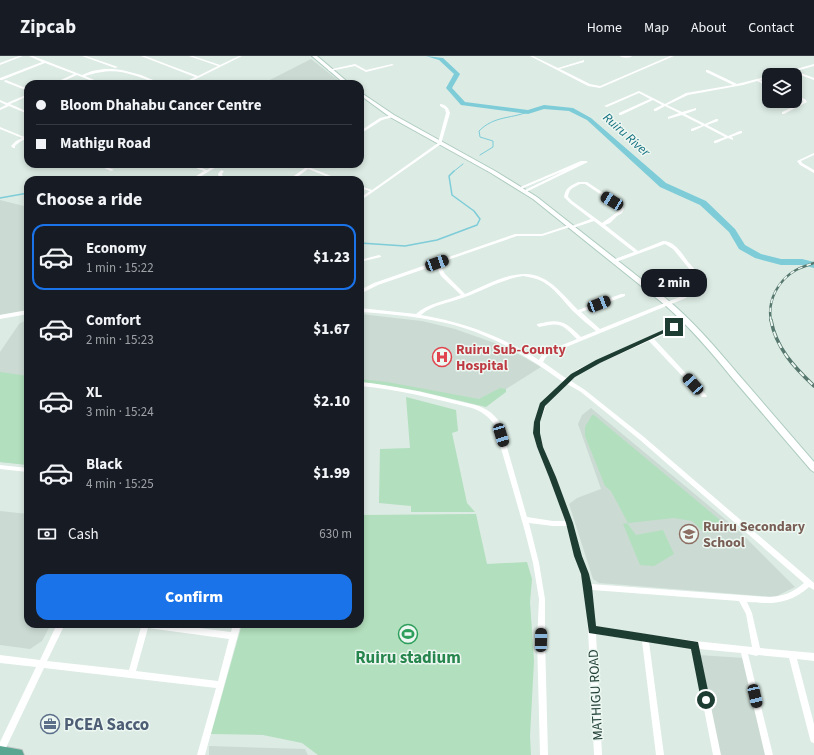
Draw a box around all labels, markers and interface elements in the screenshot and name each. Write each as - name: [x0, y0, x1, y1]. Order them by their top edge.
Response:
- text: Zipcab: [20, 14, 76, 41]
- text: Home: [587, 18, 622, 38]
- text: Map: [644, 18, 669, 38]
- text: About: [691, 18, 726, 38]
- text: Contact: [748, 18, 794, 38]
- map controls: [762, 68, 802, 108]
- button: layers: [762, 68, 802, 108]
- text: Bloom Dhahabu Cancer Centre: [60, 95, 261, 116]
- water label: Ruiru River: [599, 109, 654, 161]
- text: Mathigu Road: [60, 133, 151, 154]
- text: Choose a ride: [36, 187, 142, 212]
- car: [599, 190, 625, 212]
- text: Economy: [86, 238, 147, 259]
- icon: car: [38, 239, 74, 275]
- text: $1.23: [313, 247, 350, 268]
- car: [424, 253, 450, 273]
- text: 1 min · 15:22: [86, 259, 154, 277]
- callout: 2 min: [641, 269, 707, 297]
- text: 2 min: [658, 274, 690, 292]
- car: [586, 294, 612, 314]
- text: Comfort: [86, 310, 141, 331]
- icon: car: [38, 311, 74, 347]
- route end: [665, 318, 683, 336]
- text: $1.67: [313, 319, 350, 340]
- text: 2 min · 15:23: [86, 331, 154, 349]
- place label: Ruiru Sub-County Hospital: [456, 340, 566, 376]
- hospital icon: Ruiru Sub-County Hospital: [431, 346, 453, 368]
- car: [681, 371, 705, 397]
- text: XL: [86, 382, 102, 403]
- icon: car: [38, 383, 74, 419]
- text: $2.10: [313, 391, 350, 412]
- text: 3 min · 15:24: [86, 403, 154, 421]
- car: [492, 422, 510, 448]
- text: Black: [86, 454, 123, 475]
- icon: car: [38, 455, 74, 491]
- text: $1.99: [313, 463, 350, 484]
- text: 4 min · 15:25: [86, 475, 154, 493]
- place label: Ruiru Secondary School: [703, 517, 806, 553]
- icon: cash: [36, 523, 58, 545]
- school or university icon: Ruiru Secondary School: [678, 523, 700, 545]
- text: Cash: [68, 524, 99, 545]
- text: 630 m: [319, 525, 352, 543]
- button: Confirm: [36, 574, 352, 620]
- sports icon: Ruiru stadium: [397, 623, 419, 645]
- car: [535, 628, 547, 652]
- place label: Ruiru stadium: [355, 646, 461, 670]
- street label: MATHIGU ROAD: [584, 649, 608, 741]
- car: [746, 683, 764, 709]
- route start: [697, 691, 715, 709]
- office icon: PCEA Sacco: [39, 713, 61, 735]
- place label: PCEA Sacco: [64, 713, 149, 737]

